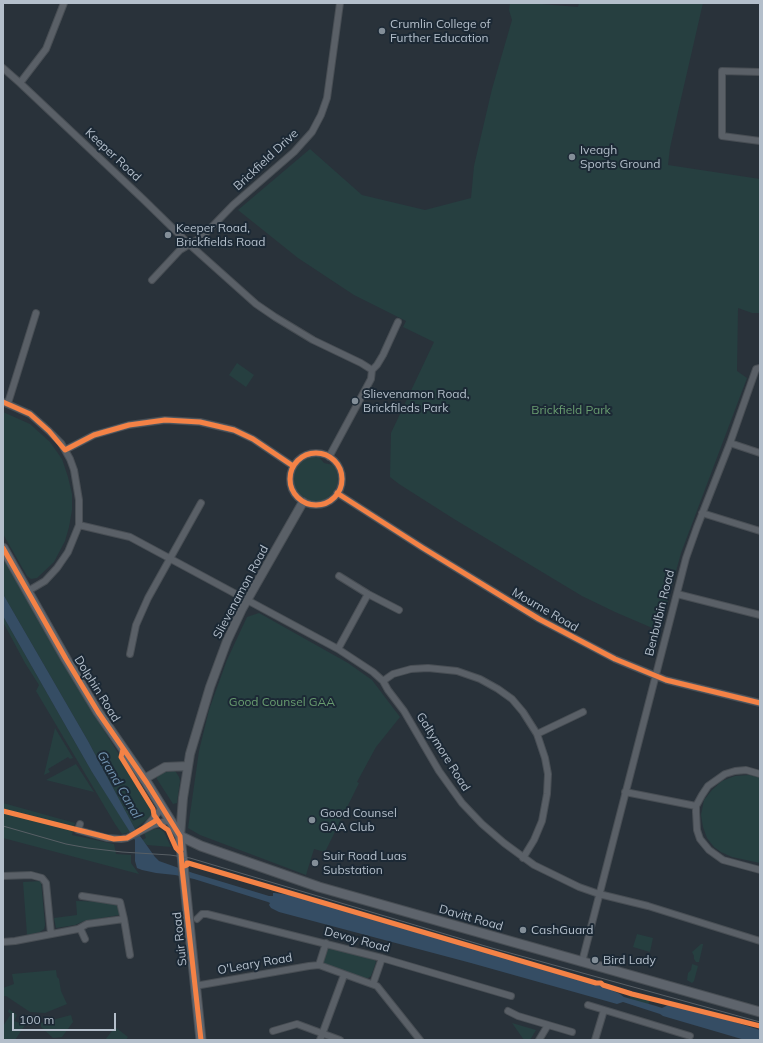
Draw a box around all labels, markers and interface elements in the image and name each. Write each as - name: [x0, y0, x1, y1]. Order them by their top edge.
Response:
- place label: Crumlin College of Further Education: [390, 17, 491, 45]
- marker: Crumlin College of Further Education: [377, 26, 387, 36]
- street label: Keeper Road: [82, 125, 144, 185]
- street label: Brickfield Drive: [231, 126, 301, 194]
- place label: Iveagh Sports Ground: [580, 143, 661, 171]
- marker: Iveagh Sports Ground: [567, 152, 577, 162]
- place label: Keeper Road, Brickfields Road: [176, 221, 265, 249]
- marker: Keeper Road, Brickfields Road: [163, 230, 173, 240]
- place label: Slievenamon Road, Brickfileds Park: [363, 387, 469, 415]
- marker: Slievenamon Road, Brickfileds Park: [350, 396, 360, 406]
- park label: Brickfield Park: [531, 403, 611, 417]
- street label: Slievenamon Road: [210, 543, 272, 641]
- street label: Benbulbin Road: [642, 568, 678, 658]
- street label: Mourne Road: [509, 585, 581, 635]
- street label: Dolphin Road: [71, 653, 123, 725]
- park label: Good Counsel GAA: [229, 695, 335, 709]
- street label: Galtymore Road: [413, 710, 473, 794]
- water label: Grand Canal: [93, 748, 145, 822]
- place label: Good Counsel GAA Club: [320, 806, 397, 834]
- marker: Good Counsel GAA Club: [307, 815, 317, 825]
- place label: Suir Road Luas Substation: [323, 849, 407, 877]
- marker: Suir Road Luas Substation: [310, 858, 320, 868]
- street label: Davitt Road: [437, 902, 505, 934]
- street label: Suir Road: [170, 911, 190, 967]
- place label: CashGuard: [531, 923, 594, 937]
- street label: Devoy Road: [323, 924, 391, 956]
- marker: CashGuard: [518, 925, 528, 935]
- street label: O'Leary Road: [216, 950, 294, 978]
- place label: Bird Lady: [603, 953, 656, 967]
- marker: Bird Lady: [590, 955, 600, 965]
- scale bar: [14, 1005, 118, 1031]
- text: 100 m: [19, 1012, 54, 1027]

